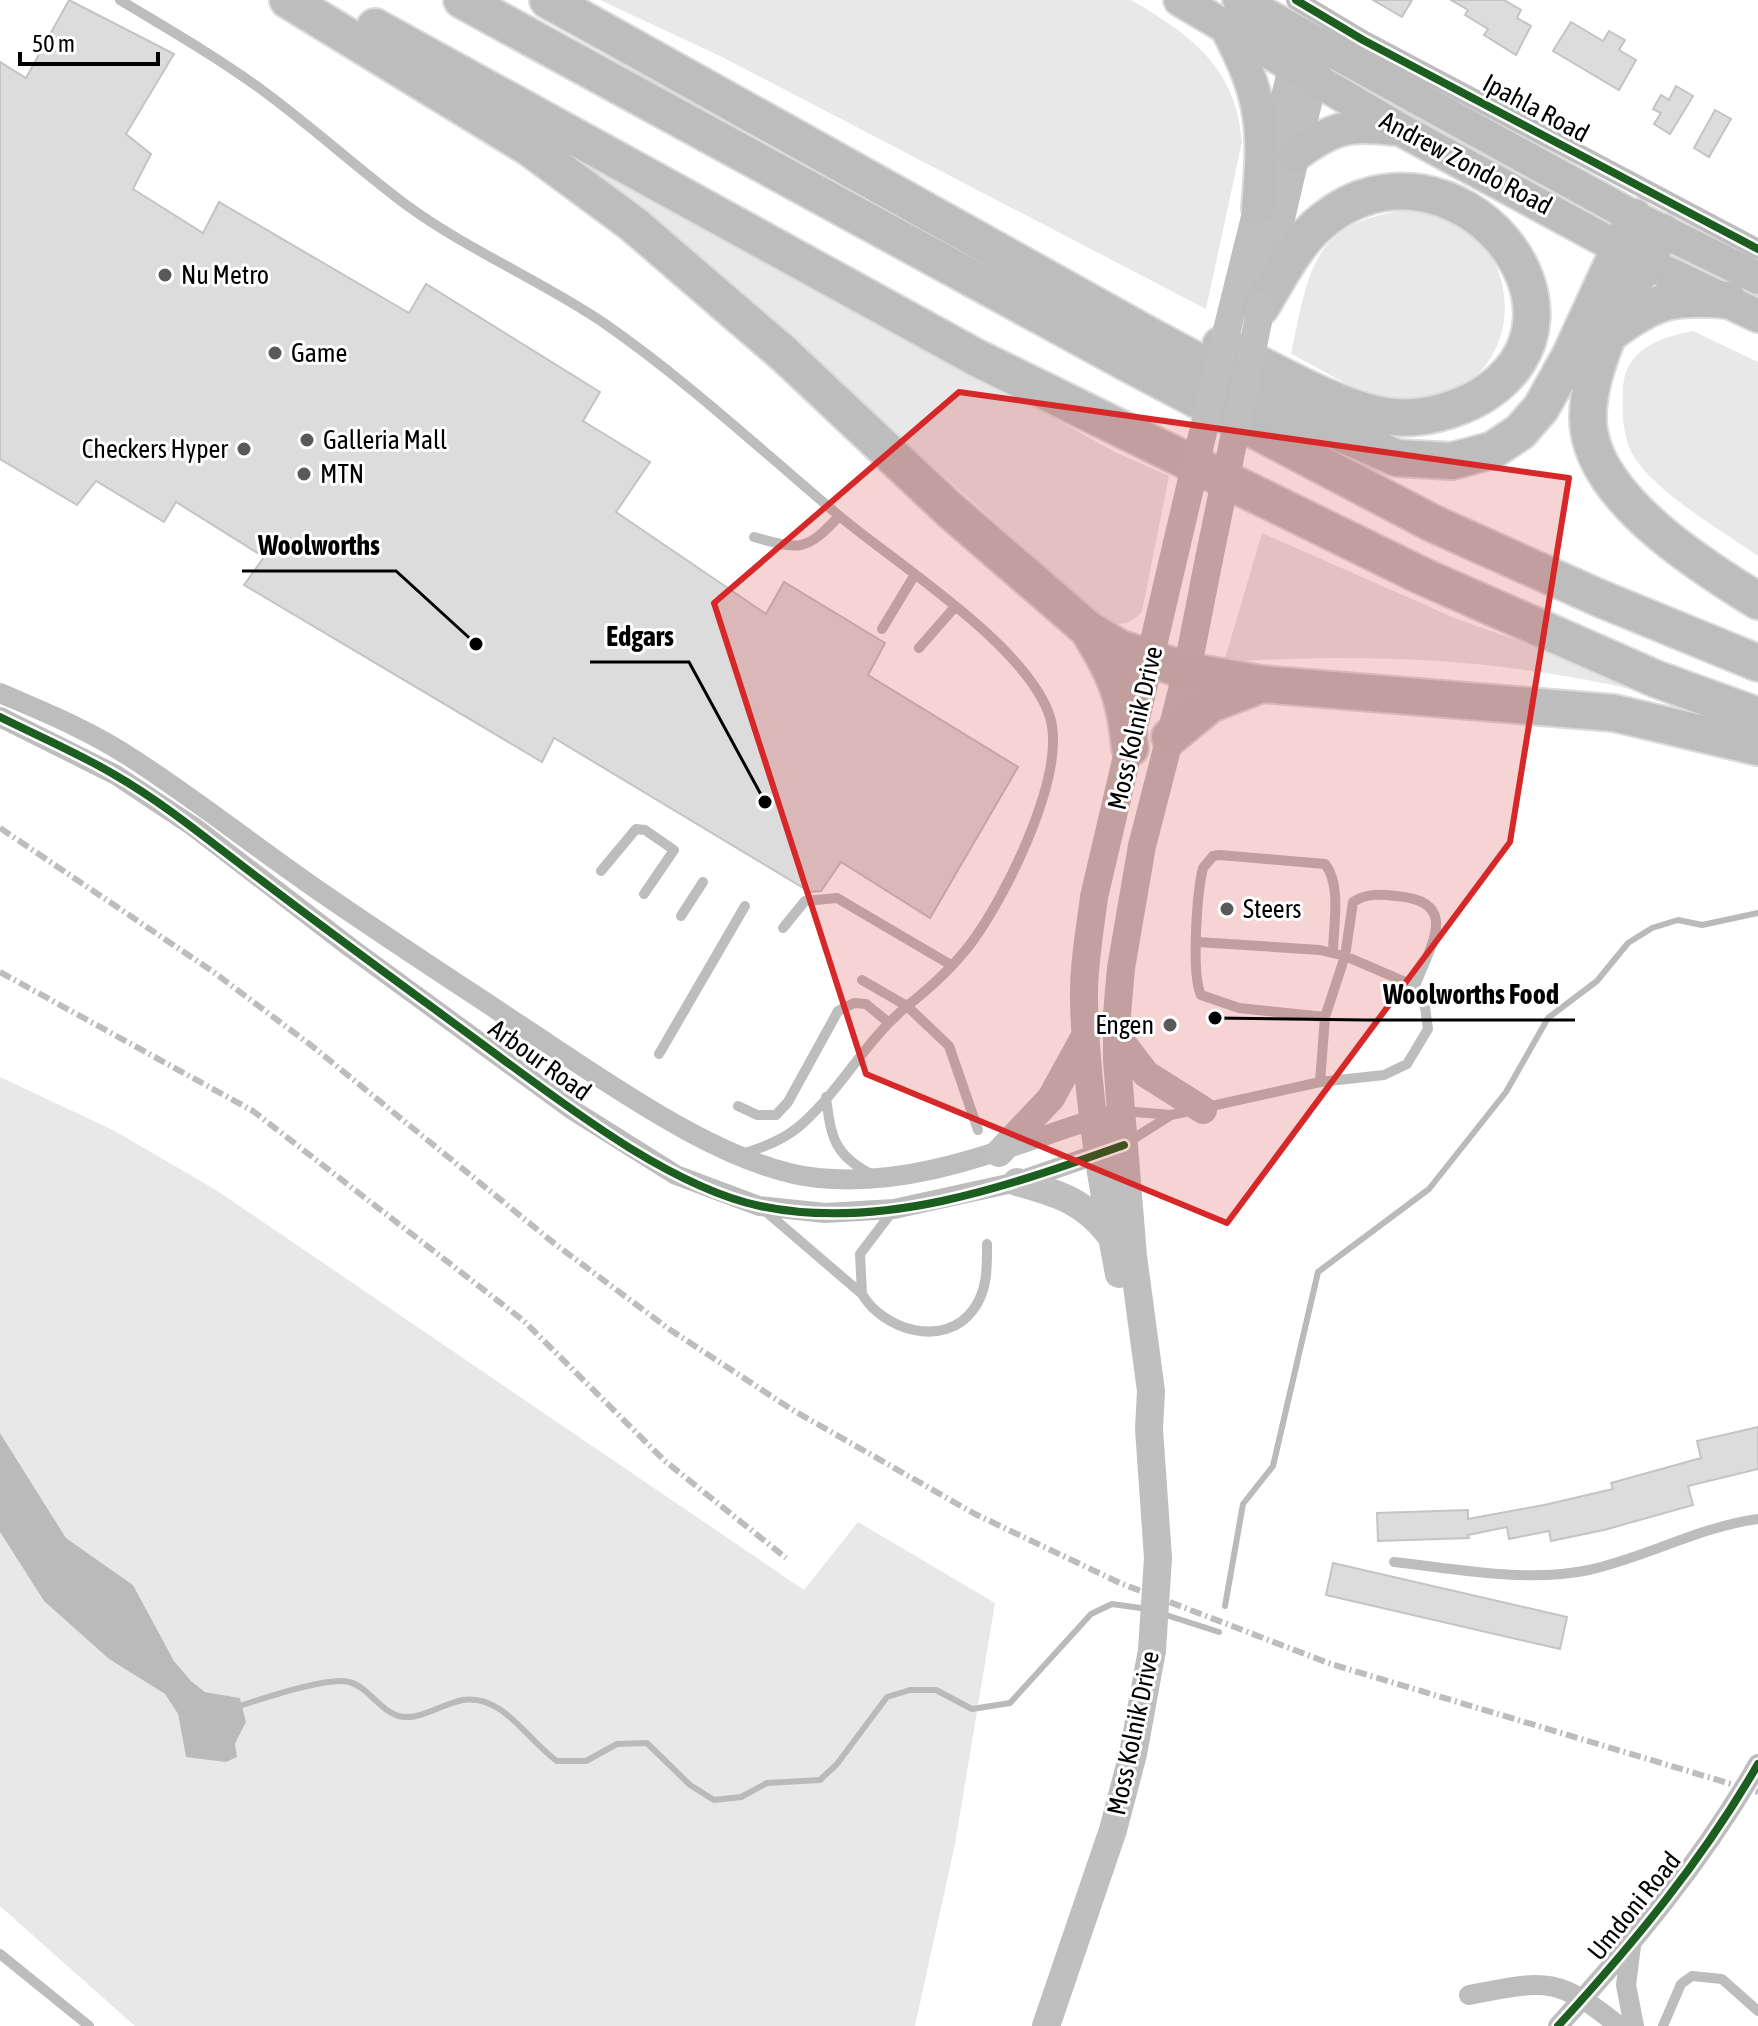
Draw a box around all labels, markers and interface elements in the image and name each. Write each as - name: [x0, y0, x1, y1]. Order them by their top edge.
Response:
- scale bar: [20, 16, 158, 66]
- text: 50 m: [32, 30, 75, 57]
- street label: Ipahla Road: [1478, 68, 1594, 148]
- street label: Andrew Zondo Road: [1375, 105, 1557, 221]
- place label: Nu Metro: [181, 260, 269, 290]
- marker: Nu Metro: [156, 266, 174, 284]
- place label: Game: [291, 338, 347, 368]
- marker: Game: [266, 344, 284, 362]
- place label: Galleria Mall: [323, 425, 447, 455]
- marker: Galleria Mall: [298, 431, 316, 449]
- place label: Checkers Hyper: [82, 434, 228, 464]
- marker: Checkers Hyper: [235, 440, 253, 458]
- place label: MTN: [320, 459, 364, 489]
- marker: MTN: [295, 465, 313, 483]
- callout: Woolworths: [242, 519, 396, 571]
- text: Woolworths: [257, 529, 380, 561]
- callout: Edgars: [590, 610, 689, 662]
- text: Edgars: [606, 620, 674, 652]
- street label: Moss Kolnik Drive: [1102, 643, 1168, 813]
- place label: Steers: [1243, 894, 1301, 924]
- marker: Steers: [1218, 900, 1236, 918]
- callout: Woolworths Food: [1367, 968, 1575, 1020]
- text: Woolworths Food: [1382, 978, 1559, 1010]
- place label: Engen: [1095, 1010, 1154, 1040]
- street label: Arbour Road: [483, 1013, 597, 1107]
- marker: Engen: [1161, 1016, 1179, 1034]
- street label: Moss Kolnik Drive: [1101, 1648, 1165, 1818]
- street label: Umdoni Road: [1581, 1846, 1687, 1966]

